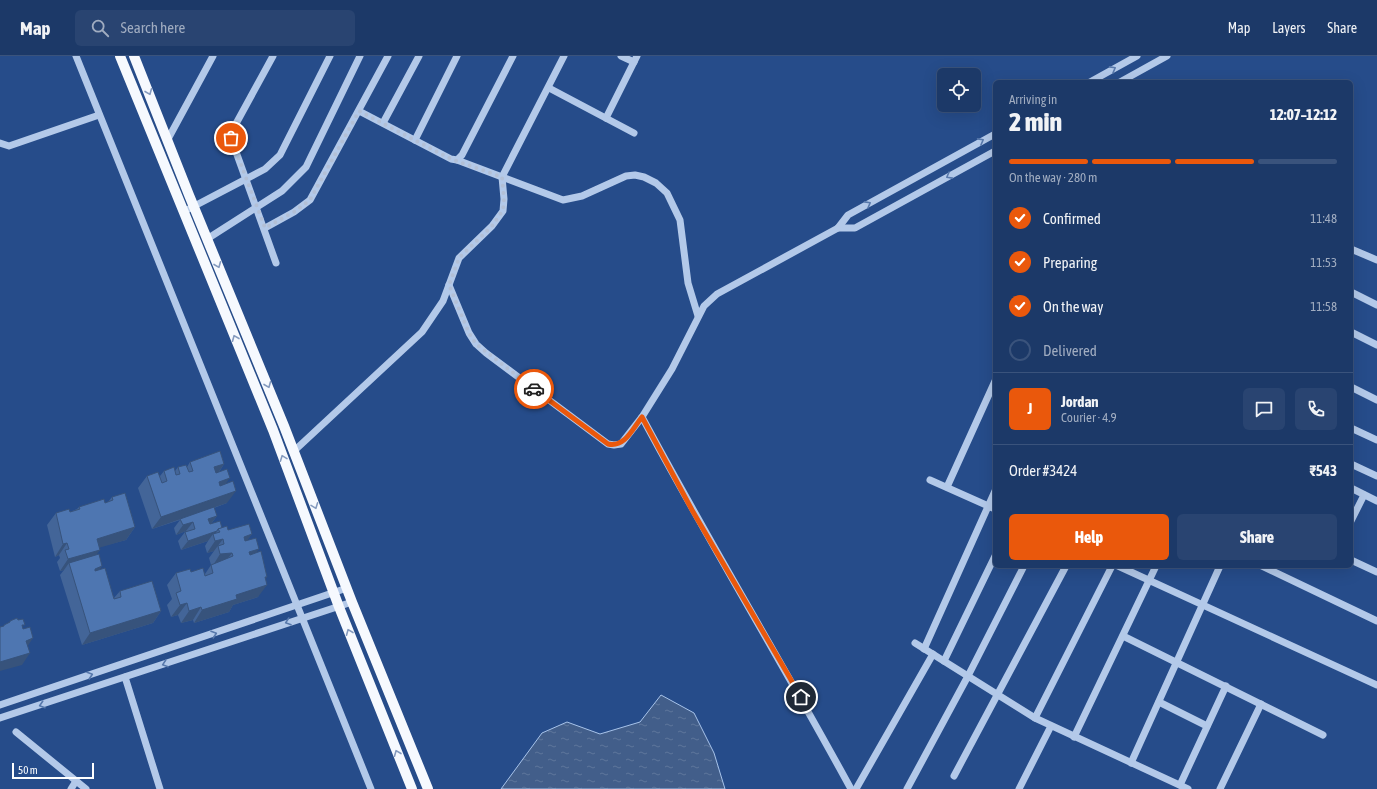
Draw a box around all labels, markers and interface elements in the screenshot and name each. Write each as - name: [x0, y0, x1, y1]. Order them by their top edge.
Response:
- search box: [75, 10, 355, 46]
- text: Map: [20, 17, 51, 39]
- icon: search: [89, 17, 111, 39]
- text: Search here: [121, 19, 185, 36]
- text: Map: [1228, 20, 1250, 36]
- text: Layers: [1272, 20, 1305, 36]
- text: Share: [1327, 20, 1357, 36]
- one-way arrow: [1109, 66, 1116, 74]
- map controls: [937, 68, 981, 112]
- button: locate: [937, 68, 981, 112]
- one-way arrow: [144, 89, 152, 96]
- text: Arriving in: [1009, 92, 1057, 107]
- text: 12:07–12:12: [1270, 106, 1337, 123]
- text: 2 min: [1009, 107, 1062, 137]
- pin: [214, 121, 248, 155]
- icon: bag: [220, 127, 242, 149]
- one-way arrow: [977, 139, 985, 146]
- text: On the way · 280 m: [1009, 170, 1097, 185]
- one-way arrow: [945, 172, 953, 179]
- one-way arrow: [863, 201, 871, 209]
- icon: check: [1009, 207, 1031, 229]
- text: Confirmed: [1043, 210, 1101, 227]
- text: 11:48: [1310, 211, 1337, 226]
- icon: check: [1009, 251, 1031, 273]
- text: Preparing: [1043, 254, 1097, 271]
- text: 11:53: [1310, 255, 1337, 270]
- one-way arrow: [213, 260, 221, 268]
- icon: check: [1009, 295, 1031, 317]
- text: On the way: [1043, 298, 1104, 315]
- text: 11:58: [1310, 299, 1337, 314]
- one-way arrow: [231, 334, 239, 341]
- text: Delivered: [1043, 342, 1097, 359]
- courier: [514, 369, 554, 409]
- icon: car: [523, 378, 545, 400]
- one-way arrow: [263, 381, 271, 388]
- button: chat: [1243, 388, 1285, 430]
- button: phone: [1295, 388, 1337, 430]
- text: Jordan: [1061, 393, 1099, 410]
- text: J: [1028, 400, 1032, 417]
- text: Courier · 4.9: [1061, 410, 1117, 425]
- one-way arrow: [280, 455, 288, 462]
- text: Order #3424: [1009, 462, 1077, 479]
- text: ₹543: [1309, 462, 1337, 479]
- one-way arrow: [311, 502, 319, 509]
- button: Help: [1009, 514, 1169, 560]
- button: Share: [1177, 514, 1337, 560]
- one-way arrow: [285, 617, 292, 626]
- one-way arrow: [345, 629, 353, 636]
- one-way arrow: [210, 630, 217, 639]
- one-way arrow: [162, 659, 169, 667]
- one-way arrow: [87, 671, 94, 679]
- pin: [784, 680, 818, 714]
- icon: home: [790, 686, 812, 708]
- one-way arrow: [39, 700, 46, 708]
- one-way arrow: [394, 749, 402, 756]
- scale bar: [12, 761, 94, 780]
- text: 50 m: [18, 764, 38, 776]

